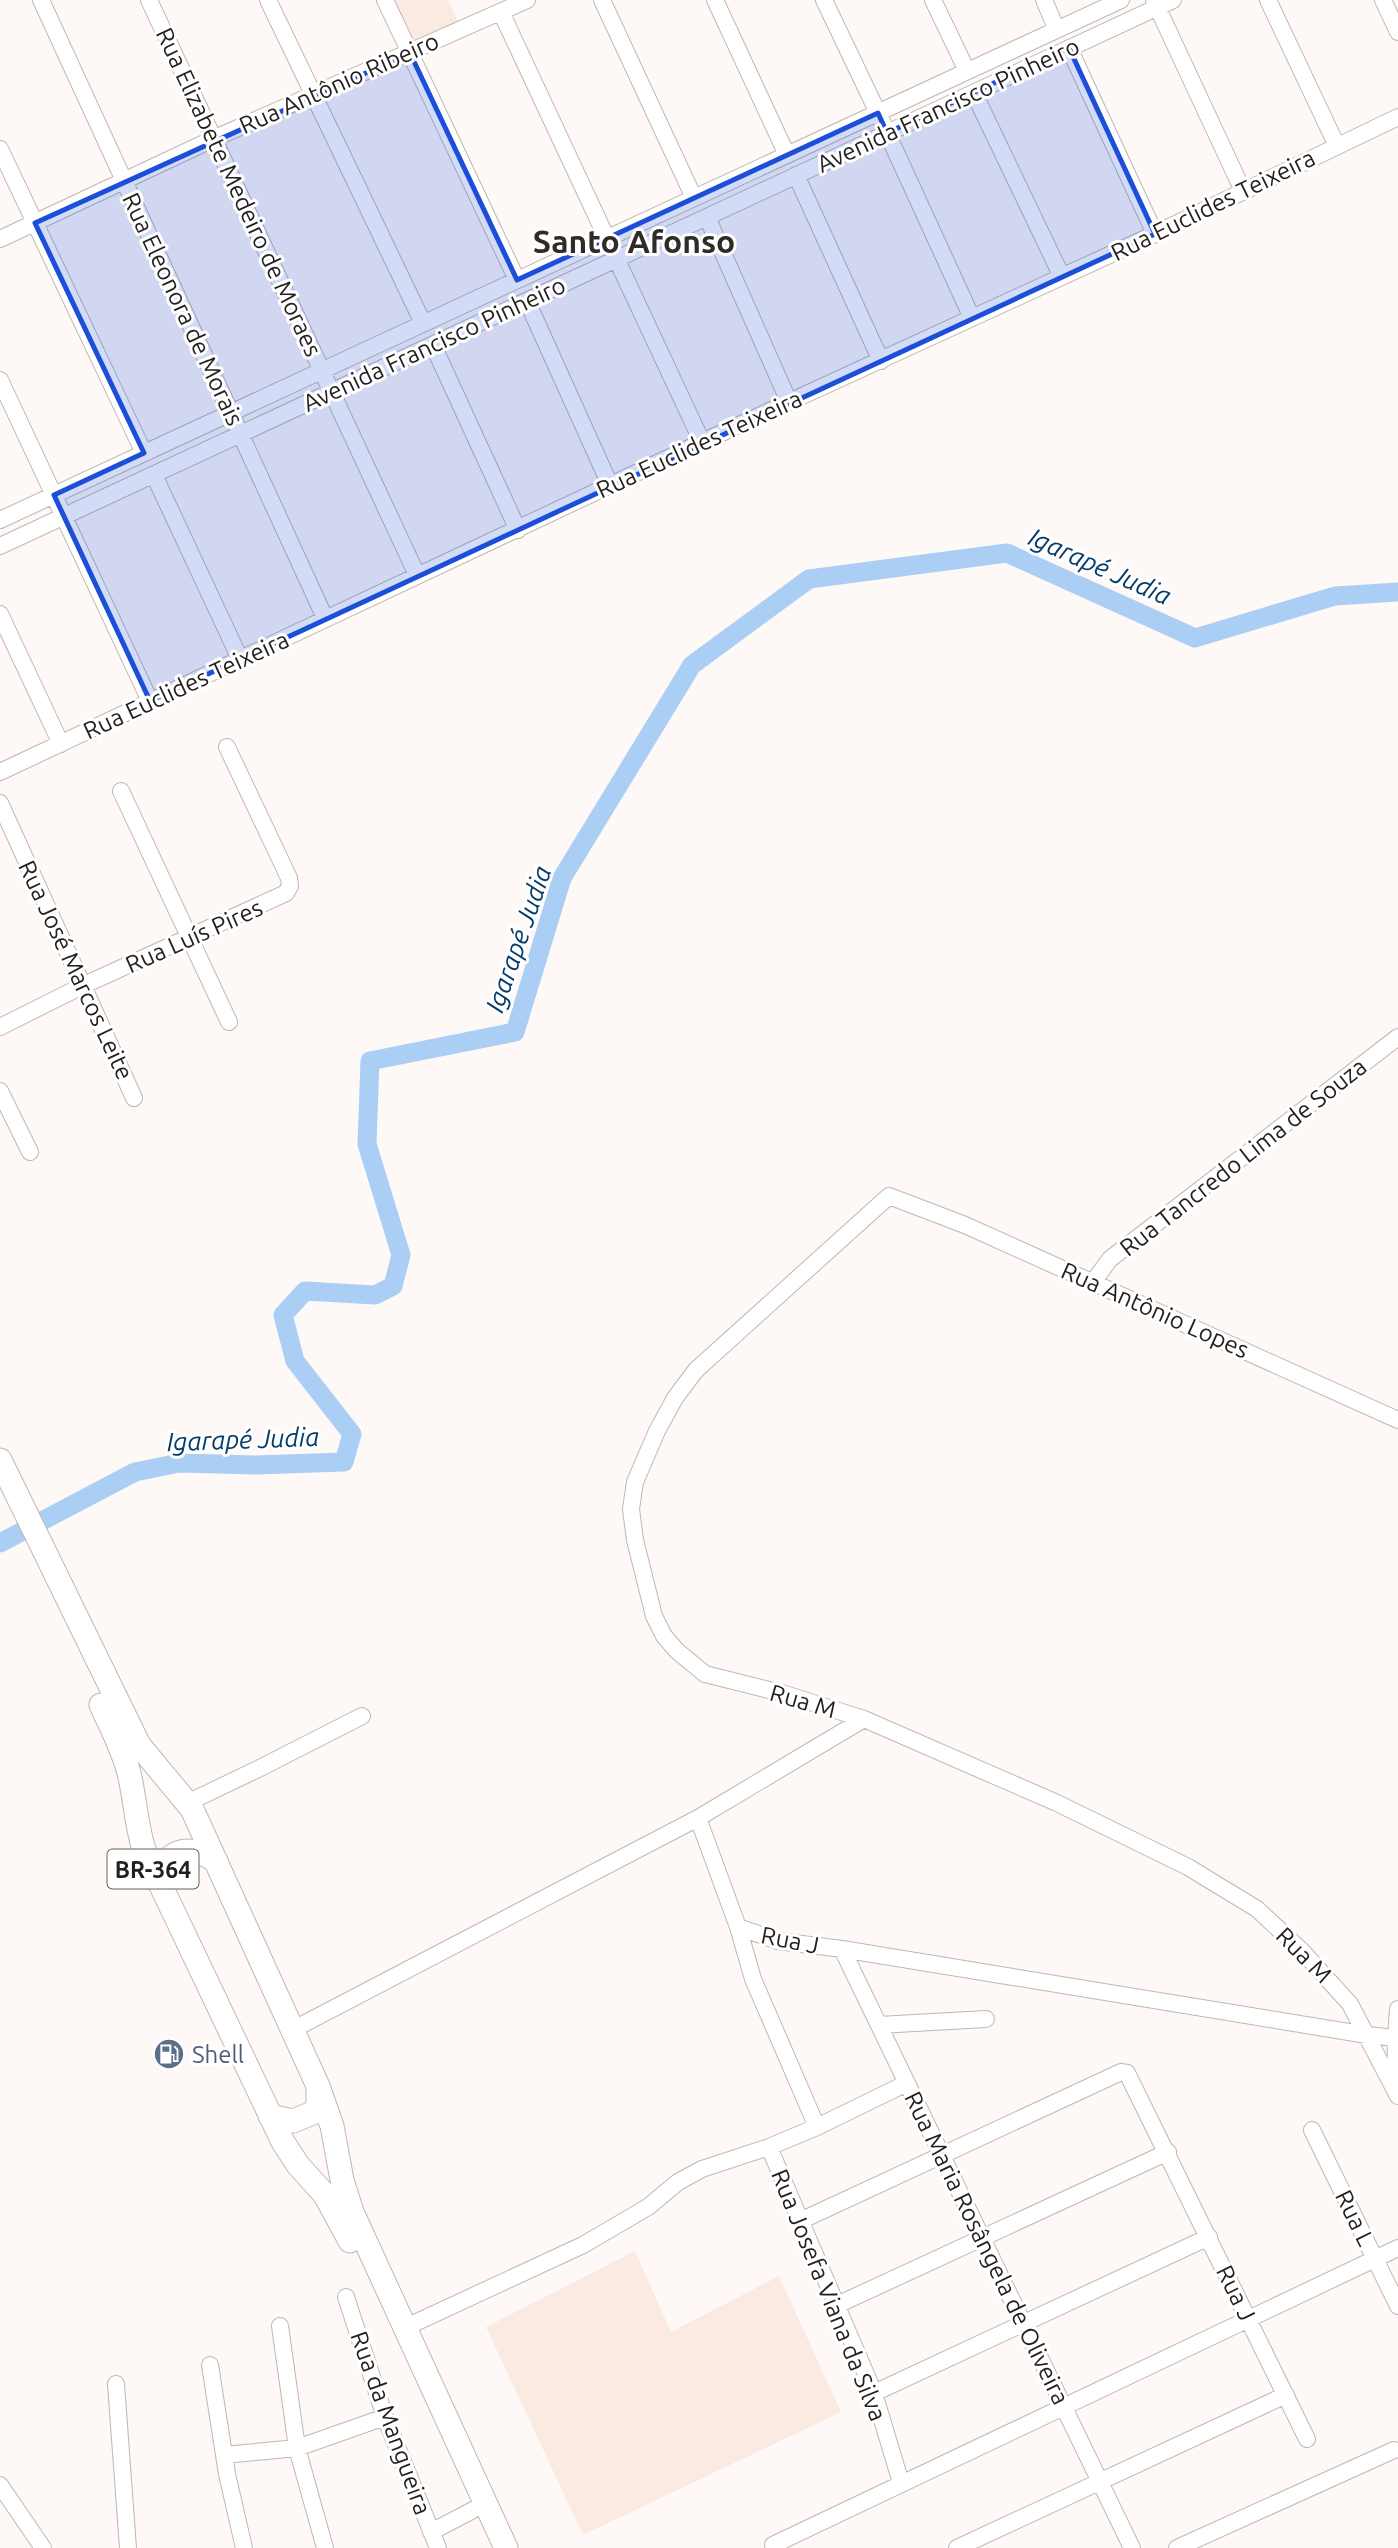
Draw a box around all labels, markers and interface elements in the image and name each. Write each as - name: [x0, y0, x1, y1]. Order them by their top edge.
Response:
- street label: Rua Elizabete Medeiro de Moraes: [151, 23, 327, 361]
- street label: Rua Antônio Ribeiro: [235, 27, 443, 139]
- street label: Avenida Francisco Pinheiro: [812, 32, 1084, 178]
- street label: Rua Euclides Teixeira: [1107, 144, 1319, 266]
- street label: Rua Eleonora de Morais: [117, 188, 249, 430]
- district label: Santo Afonso: [533, 223, 735, 259]
- street label: Avenida Francisco Pinheiro: [298, 271, 570, 417]
- street label: Rua Euclides Teixeira: [592, 385, 806, 503]
- water label: Igarapé Judia: [1024, 522, 1176, 610]
- street label: Rua Euclides Teixeira: [79, 626, 293, 744]
- street label: Rua José Marcos Leite: [13, 856, 139, 1084]
- water label: Igarapé Judia: [479, 862, 557, 1016]
- street label: Rua Luís Pires: [121, 894, 267, 978]
- street label: Rua Tancredo Lima de Souza: [1115, 1052, 1371, 1262]
- street label: Rua Antônio Lopes: [1057, 1257, 1253, 1363]
- water label: Igarapé Judia: [166, 1422, 320, 1456]
- street label: Rua M: [767, 1679, 839, 1723]
- road number: BR-364: [108, 1850, 198, 1888]
- street label: Rua J: [759, 1921, 821, 1959]
- street label: Rua M: [1271, 1922, 1337, 1988]
- fuel station icon: Shell: [152, 2037, 186, 2071]
- place label: Shell: [192, 2041, 244, 2068]
- street label: Rua Maria Rosângela de Oliveira: [899, 2087, 1075, 2409]
- street label: Rua Josefa Viana da Silva: [766, 2165, 892, 2425]
- street label: Rua L: [1330, 2186, 1380, 2250]
- street label: Rua J: [1211, 2261, 1261, 2325]
- street label: Rua da Mangueira: [345, 2328, 437, 2518]

